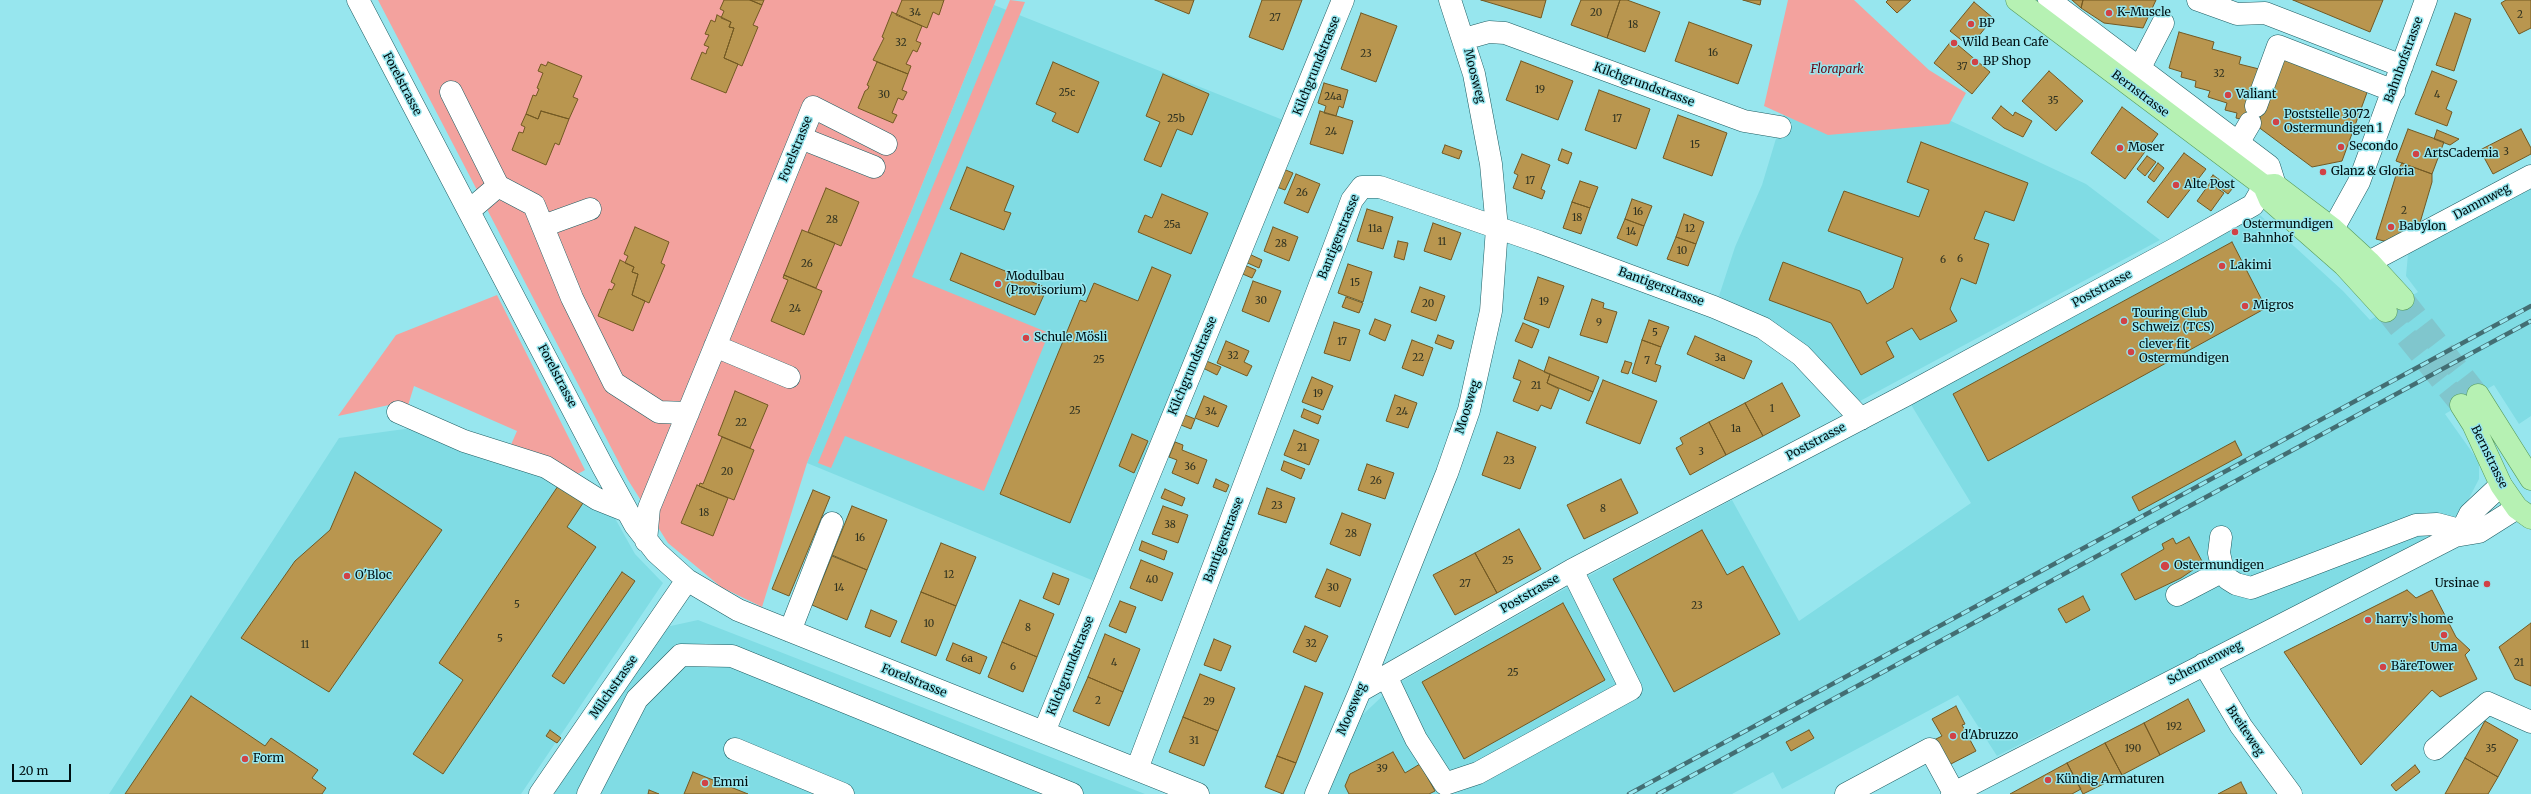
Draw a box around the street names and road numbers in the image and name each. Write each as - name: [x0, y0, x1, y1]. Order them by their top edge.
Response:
- street label: Kilchgrundstrasse: [1291, 14, 1343, 118]
- street label: Bahnhofstrasse: [2382, 15, 2426, 105]
- street label: Moosweg: [1460, 47, 1488, 105]
- street label: Forelstrasse: [379, 50, 425, 118]
- street label: Kilchgrundstrasse: [1592, 60, 1696, 110]
- street label: Bernstrasse: [2108, 68, 2172, 120]
- street label: Forelstrasse: [776, 114, 816, 184]
- street label: Dammweg: [2451, 181, 2513, 223]
- street label: Bantigerstrasse: [1315, 193, 1363, 281]
- street label: Bantigerstrasse: [1616, 265, 1706, 309]
- street label: Poststrasse: [2070, 267, 2134, 311]
- street label: Kilchgrundstrasse: [1166, 314, 1220, 418]
- street label: Forelstrasse: [534, 342, 580, 410]
- street label: Moosweg: [1453, 378, 1483, 436]
- street label: Poststrasse: [1784, 420, 1848, 464]
- street label: Bernstrasse: [2468, 423, 2510, 491]
- street label: Bantigerstrasse: [1201, 495, 1247, 585]
- street label: Poststrasse: [1498, 571, 1562, 617]
- street label: Kilchgrundstrasse: [1045, 614, 1097, 718]
- street label: Schermenweg: [2165, 638, 2245, 688]
- street label: Milchstrasse: [587, 653, 641, 721]
- street label: Forelstrasse: [879, 661, 949, 701]
- street label: Moosweg: [1335, 681, 1369, 737]
- street label: Breiteweg: [2223, 703, 2267, 759]

